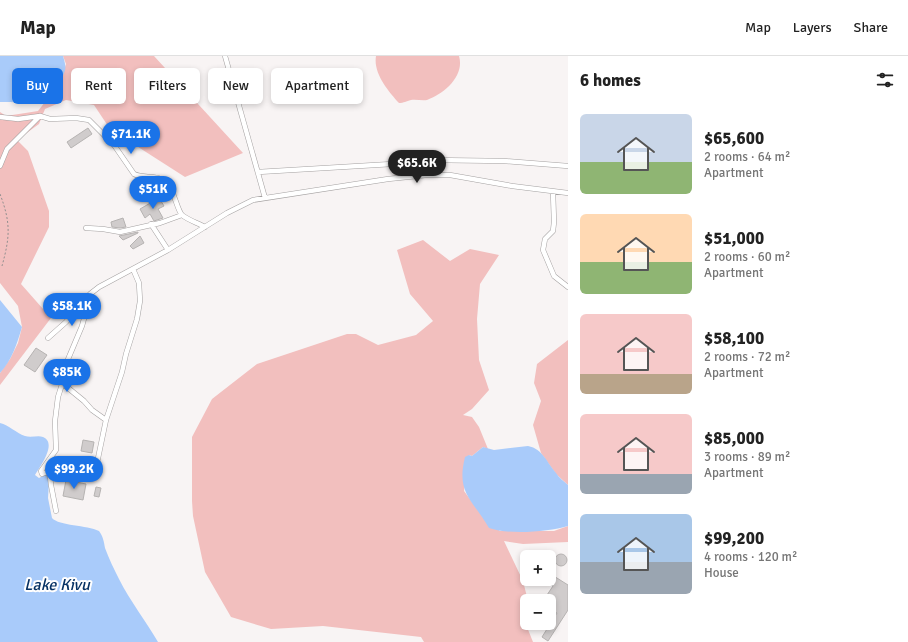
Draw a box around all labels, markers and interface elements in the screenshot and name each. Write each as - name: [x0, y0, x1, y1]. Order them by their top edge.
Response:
- text: Map: [20, 16, 56, 40]
- text: Map: [745, 19, 771, 36]
- text: Layers: [793, 19, 832, 36]
- text: Share: [854, 19, 888, 36]
- chip: Buy: [12, 68, 63, 104]
- chip: Rent: [71, 68, 126, 104]
- chip: Filters: [134, 68, 200, 104]
- chip: New: [208, 68, 263, 104]
- chip: Apartment: [271, 68, 363, 104]
- icon: filters: [874, 69, 896, 91]
- text: 6 homes: [580, 70, 641, 91]
- pin: $71.1K: [98, 121, 164, 155]
- text: $71.1K: [111, 126, 151, 142]
- text: $65,600: [704, 128, 764, 149]
- icon: home: [612, 130, 660, 178]
- text: 2 rooms · 64 m²: [704, 149, 790, 165]
- pin: $65.6K: [384, 150, 450, 184]
- text: $65.6K: [397, 155, 437, 171]
- text: Apartment: [704, 165, 764, 181]
- pin: $51K: [129, 176, 177, 210]
- text: $51K: [138, 181, 168, 197]
- text: $51,000: [704, 228, 764, 249]
- icon: home: [612, 230, 660, 278]
- text: 2 rooms · 60 m²: [704, 249, 790, 265]
- text: Apartment: [704, 265, 764, 281]
- pin: $58.1K: [39, 293, 105, 327]
- text: $58.1K: [52, 298, 92, 314]
- text: $58,100: [704, 328, 764, 349]
- icon: home: [612, 330, 660, 378]
- text: 2 rooms · 72 m²: [704, 349, 790, 365]
- pin: $85K: [43, 359, 91, 393]
- text: $85K: [52, 364, 82, 380]
- text: Apartment: [704, 365, 764, 381]
- text: $85,000: [704, 428, 764, 449]
- icon: home: [612, 430, 660, 478]
- text: 3 rooms · 89 m²: [704, 449, 790, 465]
- pin: $99.2K: [41, 456, 107, 490]
- text: $99.2K: [54, 461, 94, 477]
- text: Apartment: [704, 465, 764, 481]
- text: $99,200: [704, 528, 764, 549]
- icon: home: [612, 530, 660, 578]
- text: 4 rooms · 120 m²: [704, 549, 797, 565]
- map controls: [520, 550, 556, 630]
- button: +: [520, 550, 556, 586]
- text: House: [704, 565, 739, 581]
- water label: Lake Kivu: [24, 575, 91, 595]
- button: −: [520, 594, 556, 630]

